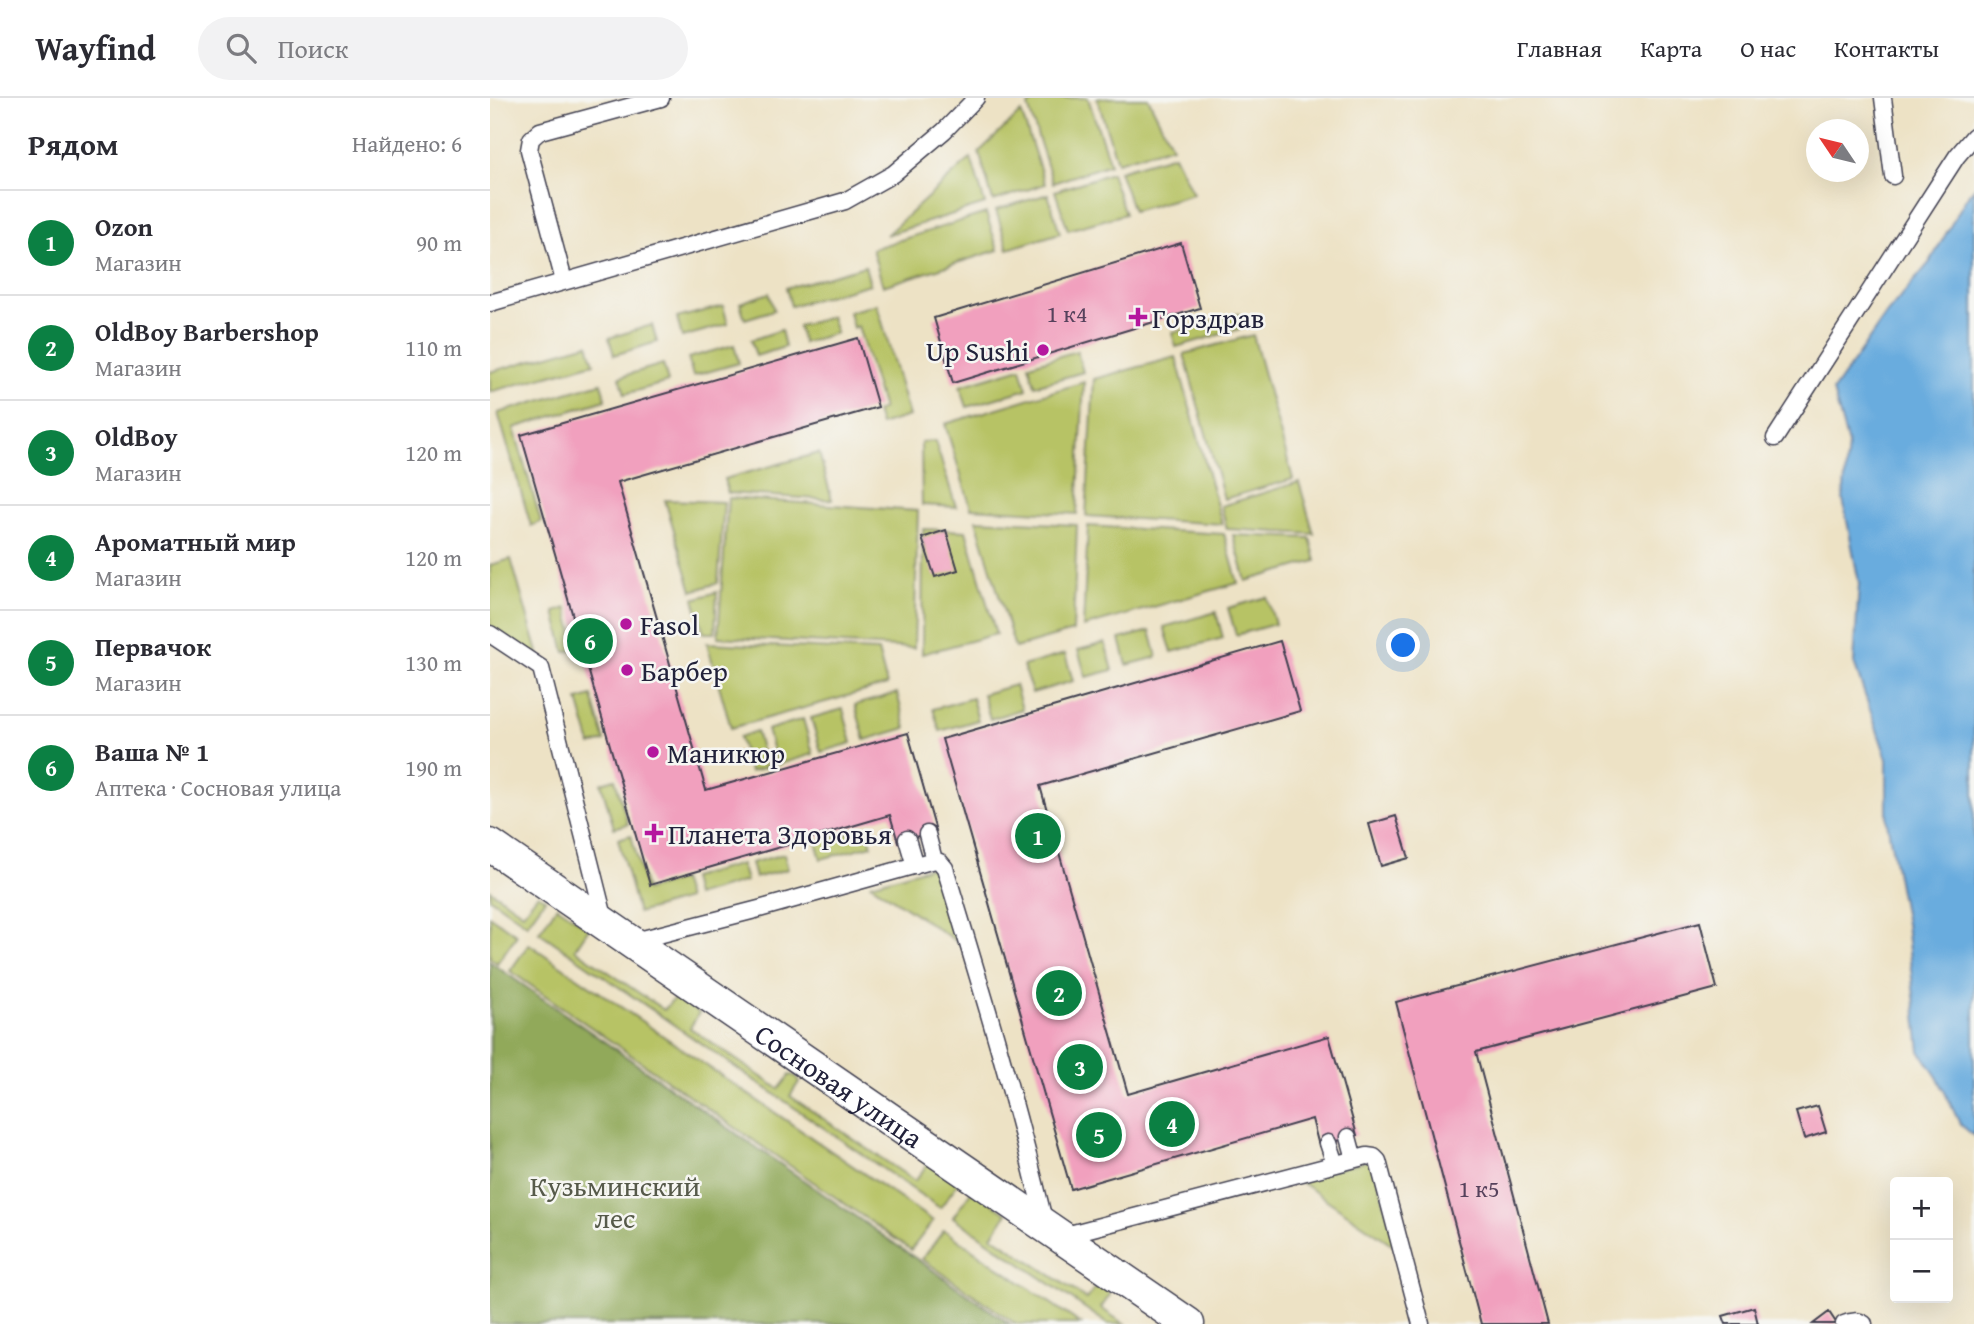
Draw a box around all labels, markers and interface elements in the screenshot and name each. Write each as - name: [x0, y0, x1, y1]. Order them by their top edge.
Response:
- search box: [198, 17, 688, 80]
- text: Wayfind: [35, 24, 156, 72]
- icon: search: [222, 29, 260, 67]
- text: Поиск: [278, 29, 348, 68]
- text: Главная: [1517, 31, 1602, 66]
- text: Карта: [1640, 31, 1702, 66]
- text: О нас: [1740, 31, 1796, 66]
- text: Контакты: [1834, 31, 1939, 66]
- north arrow: [1806, 119, 1869, 182]
- text: Рядом: [28, 122, 119, 166]
- text: Найдено: 6: [352, 127, 462, 160]
- text: Ozon: [95, 207, 153, 246]
- text: 1: [45, 226, 57, 259]
- text: 90 m: [416, 226, 462, 259]
- text: Магазин: [95, 246, 182, 279]
- house number: 1 к4: [1047, 296, 1087, 331]
- place label: Горздрав: [1152, 297, 1264, 338]
- marker: Горздрав: [1130, 309, 1146, 325]
- text: OldBoy Barbershop: [95, 312, 319, 351]
- place label: Up Sushi: [926, 330, 1029, 371]
- text: 2: [45, 331, 57, 364]
- text: 110 m: [405, 331, 462, 364]
- marker: Up Sushi: [1035, 342, 1051, 358]
- text: Магазин: [95, 351, 182, 384]
- text: OldBoy: [95, 417, 178, 456]
- text: 3: [45, 436, 57, 469]
- text: 120 m: [405, 436, 462, 469]
- text: Магазин: [95, 456, 182, 489]
- text: Ароматный мир: [95, 522, 296, 561]
- text: 4: [45, 541, 57, 574]
- text: 120 m: [405, 541, 462, 574]
- text: Магазин: [95, 561, 182, 594]
- place label: Fasol: [640, 604, 699, 645]
- pin: 6: [567, 615, 613, 667]
- marker: Fasol: [618, 616, 634, 632]
- text: Первачок: [95, 627, 211, 666]
- your location: [1386, 628, 1420, 662]
- text: 5: [45, 646, 57, 679]
- text: 130 m: [405, 646, 462, 679]
- place label: Барбер: [641, 650, 728, 691]
- marker: Барбер: [619, 662, 635, 678]
- text: Магазин: [95, 666, 182, 699]
- text: Ваша № 1: [95, 732, 209, 771]
- place label: Маникюр: [667, 732, 785, 773]
- marker: Маникюр: [645, 744, 661, 760]
- text: 6: [45, 751, 57, 784]
- text: 190 m: [405, 751, 462, 784]
- text: Аптека · Сосновая улица: [95, 771, 341, 804]
- pin: 1: [1015, 810, 1061, 862]
- place label: Планета Здоровья: [668, 813, 892, 854]
- marker: Планета Здоровья: [646, 825, 662, 841]
- pin: 2: [1036, 967, 1082, 1019]
- street label: Сосновая улица: [747, 1013, 932, 1157]
- pin: 3: [1057, 1041, 1103, 1093]
- pin: 4: [1149, 1098, 1195, 1150]
- pin: 5: [1076, 1109, 1122, 1161]
- park label: Кузьминский лес: [530, 1165, 700, 1238]
- house number: 1 к5: [1459, 1171, 1499, 1206]
- map controls: [1890, 1177, 1953, 1303]
- button: +: [1890, 1177, 1953, 1240]
- button: −: [1890, 1240, 1953, 1303]

